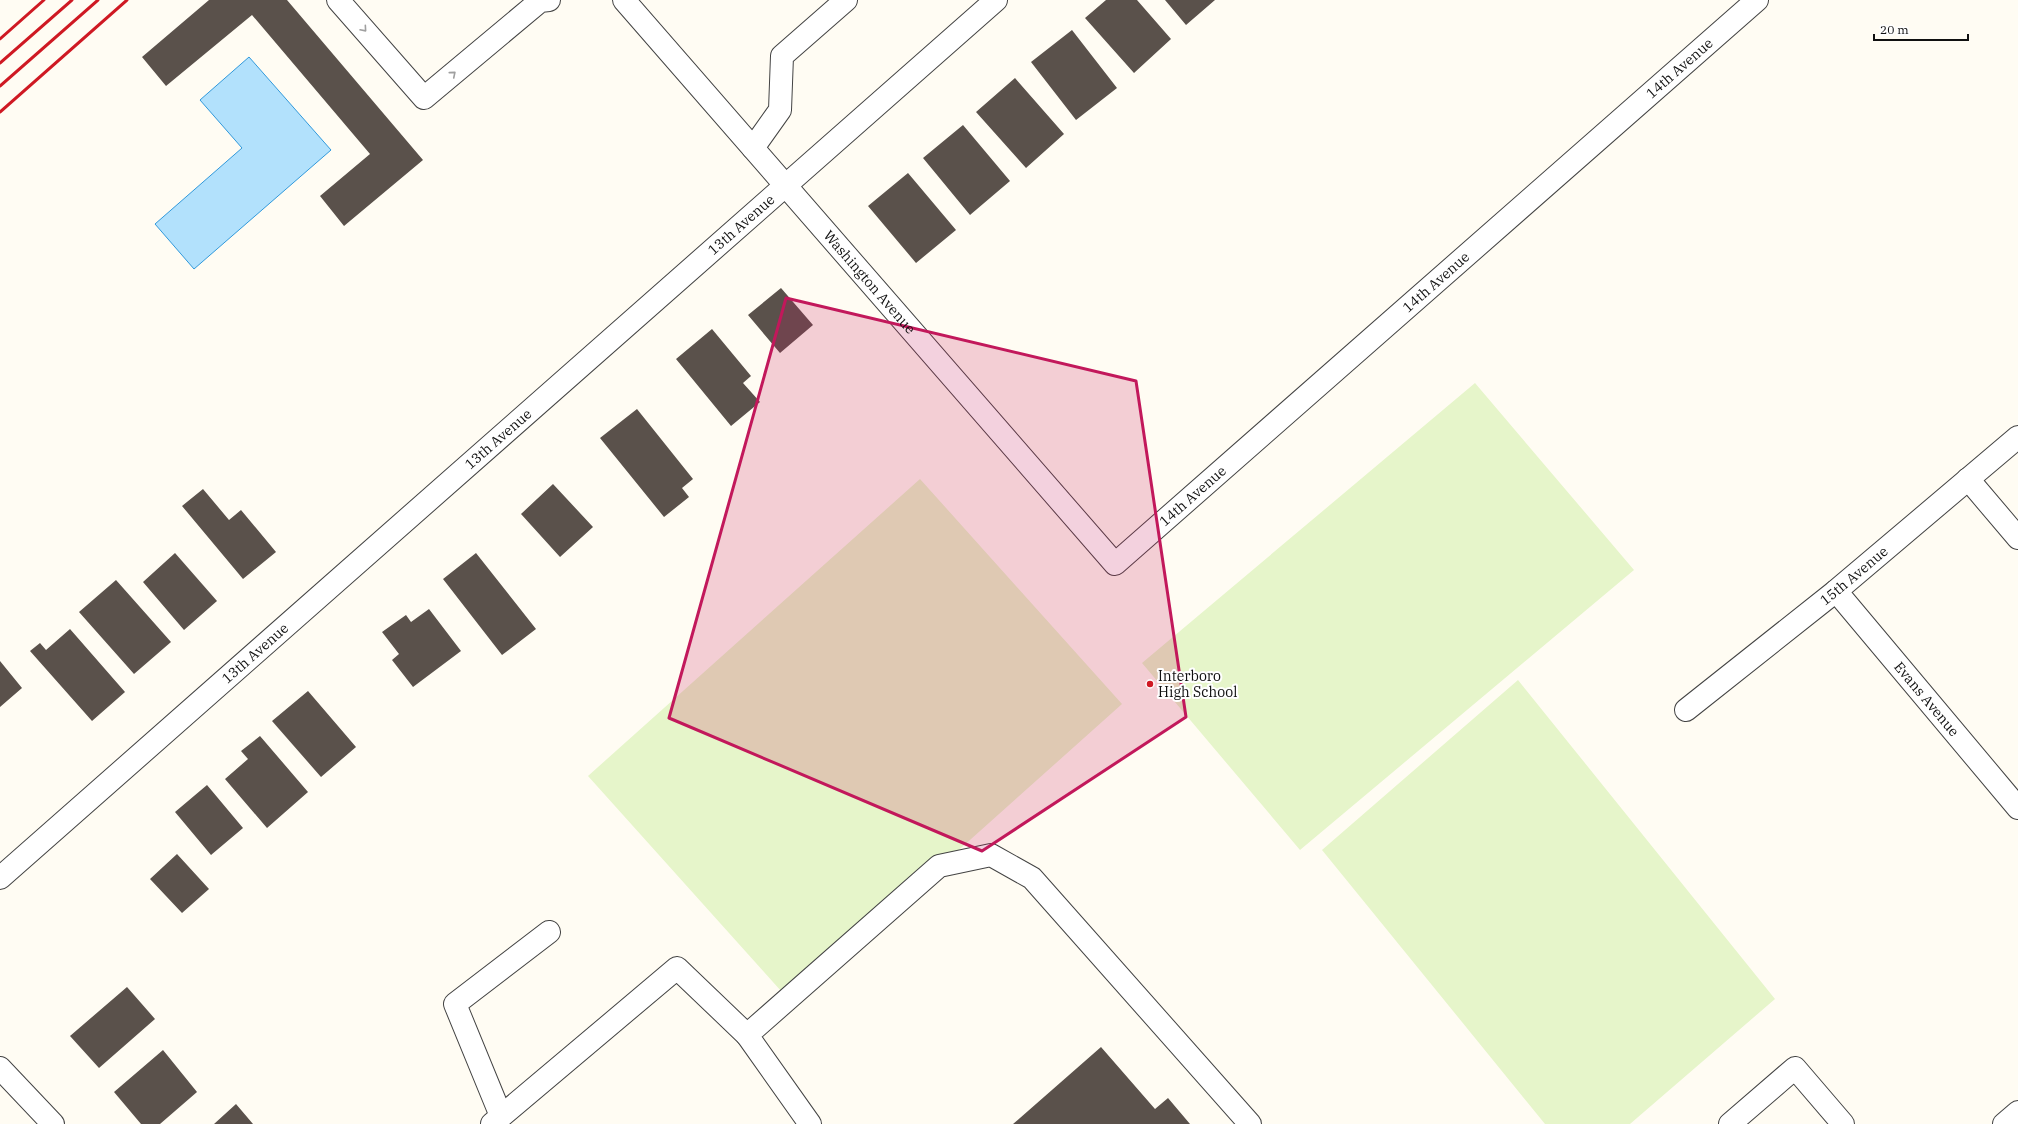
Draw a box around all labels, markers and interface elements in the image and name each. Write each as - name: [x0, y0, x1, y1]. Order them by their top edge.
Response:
- scale bar: [1874, 16, 1968, 42]
- text: 20 m: [1880, 22, 1909, 37]
- one-way arrow: [359, 25, 366, 32]
- street label: 14th Avenue: [1642, 34, 1716, 102]
- one-way arrow: [449, 71, 456, 78]
- street label: 13th Avenue: [704, 190, 778, 259]
- street label: Washington Avenue: [820, 227, 919, 338]
- street label: 14th Avenue: [1399, 248, 1473, 316]
- street label: 13th Avenue: [461, 405, 535, 473]
- street label: 14th Avenue: [1155, 462, 1230, 530]
- street label: 15th Avenue: [1816, 542, 1891, 609]
- street label: 13th Avenue: [218, 619, 292, 687]
- street label: Evans Avenue: [1890, 658, 1963, 740]
- place label: Interboro High School: [1158, 667, 1237, 701]
- marker: Interboro High School: [1145, 679, 1155, 689]

